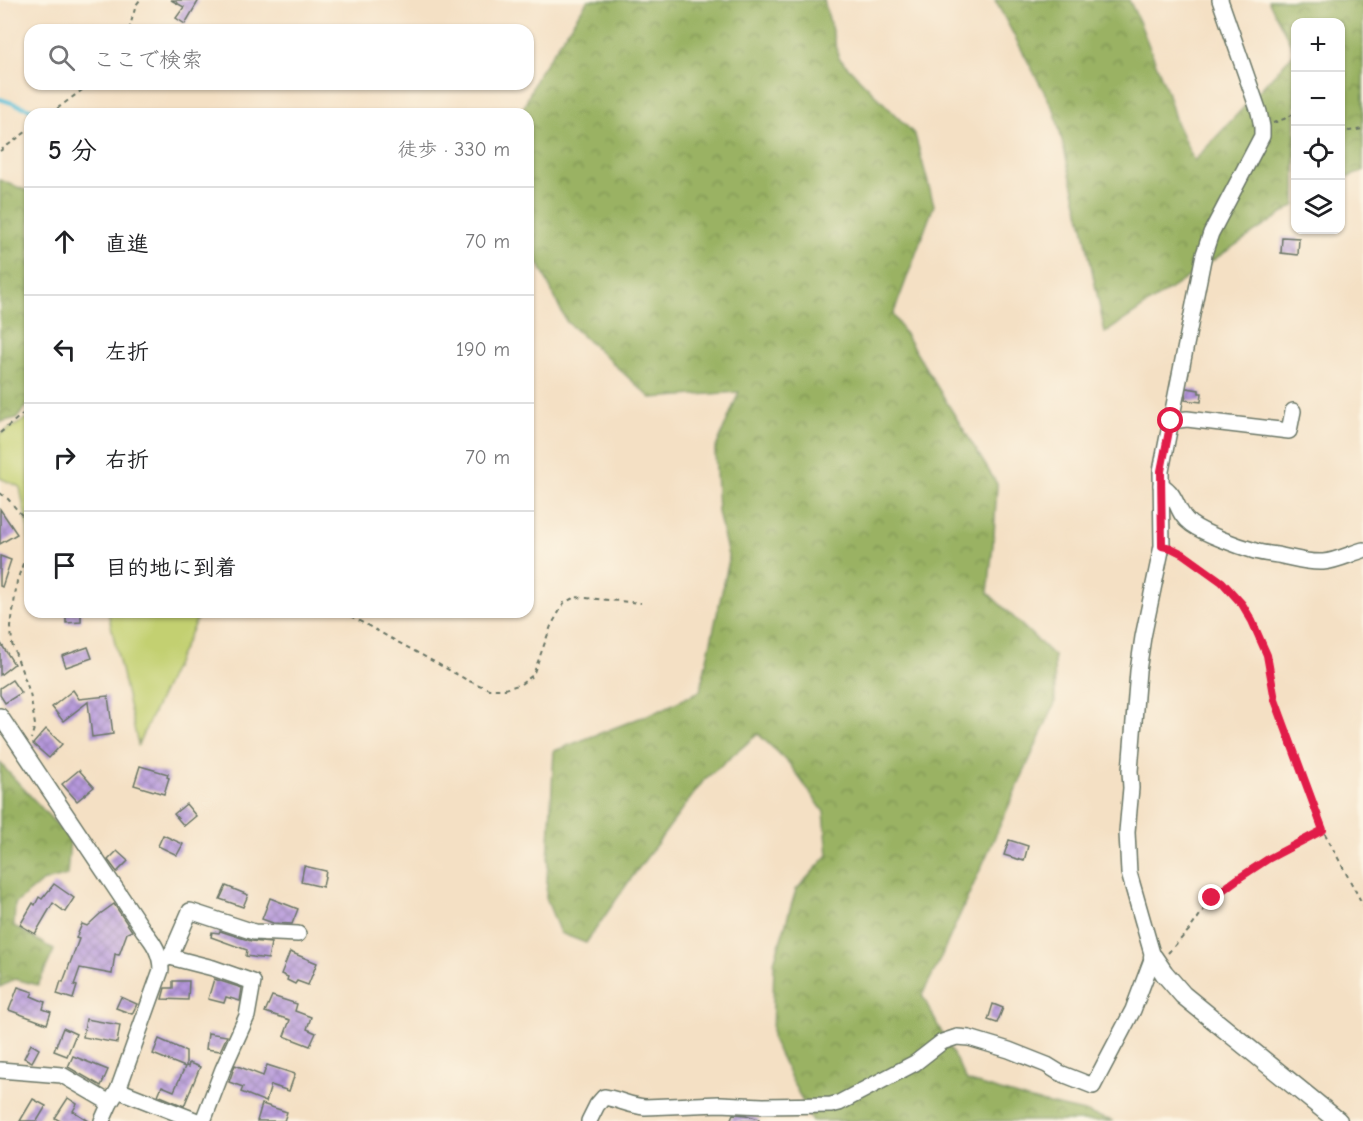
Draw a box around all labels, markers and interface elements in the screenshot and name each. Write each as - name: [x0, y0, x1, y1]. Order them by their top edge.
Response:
- map controls: [1291, 18, 1345, 234]
- button: +: [1291, 18, 1345, 72]
- search box: [24, 24, 534, 90]
- icon: search: [45, 41, 78, 74]
- text: ここで検索: [93, 47, 203, 73]
- button: −: [1291, 72, 1345, 126]
- button: locate: [1291, 126, 1345, 180]
- text: 5 分: [48, 136, 97, 166]
- text: 徒歩 · 330 m: [397, 138, 510, 161]
- button: layers: [1291, 180, 1345, 234]
- icon: ahead: [48, 225, 81, 258]
- text: 70 m: [465, 230, 510, 253]
- text: 直進: [105, 231, 149, 257]
- icon: left: [48, 333, 81, 366]
- text: 190 m: [456, 338, 510, 361]
- text: 左折: [105, 339, 149, 365]
- route start: [1157, 407, 1183, 433]
- icon: right: [48, 441, 81, 474]
- text: 70 m: [465, 446, 510, 469]
- text: 右折: [105, 447, 149, 473]
- icon: arrive: [48, 549, 81, 582]
- text: 目的地に到着: [105, 555, 237, 581]
- route end: [1198, 884, 1224, 910]

